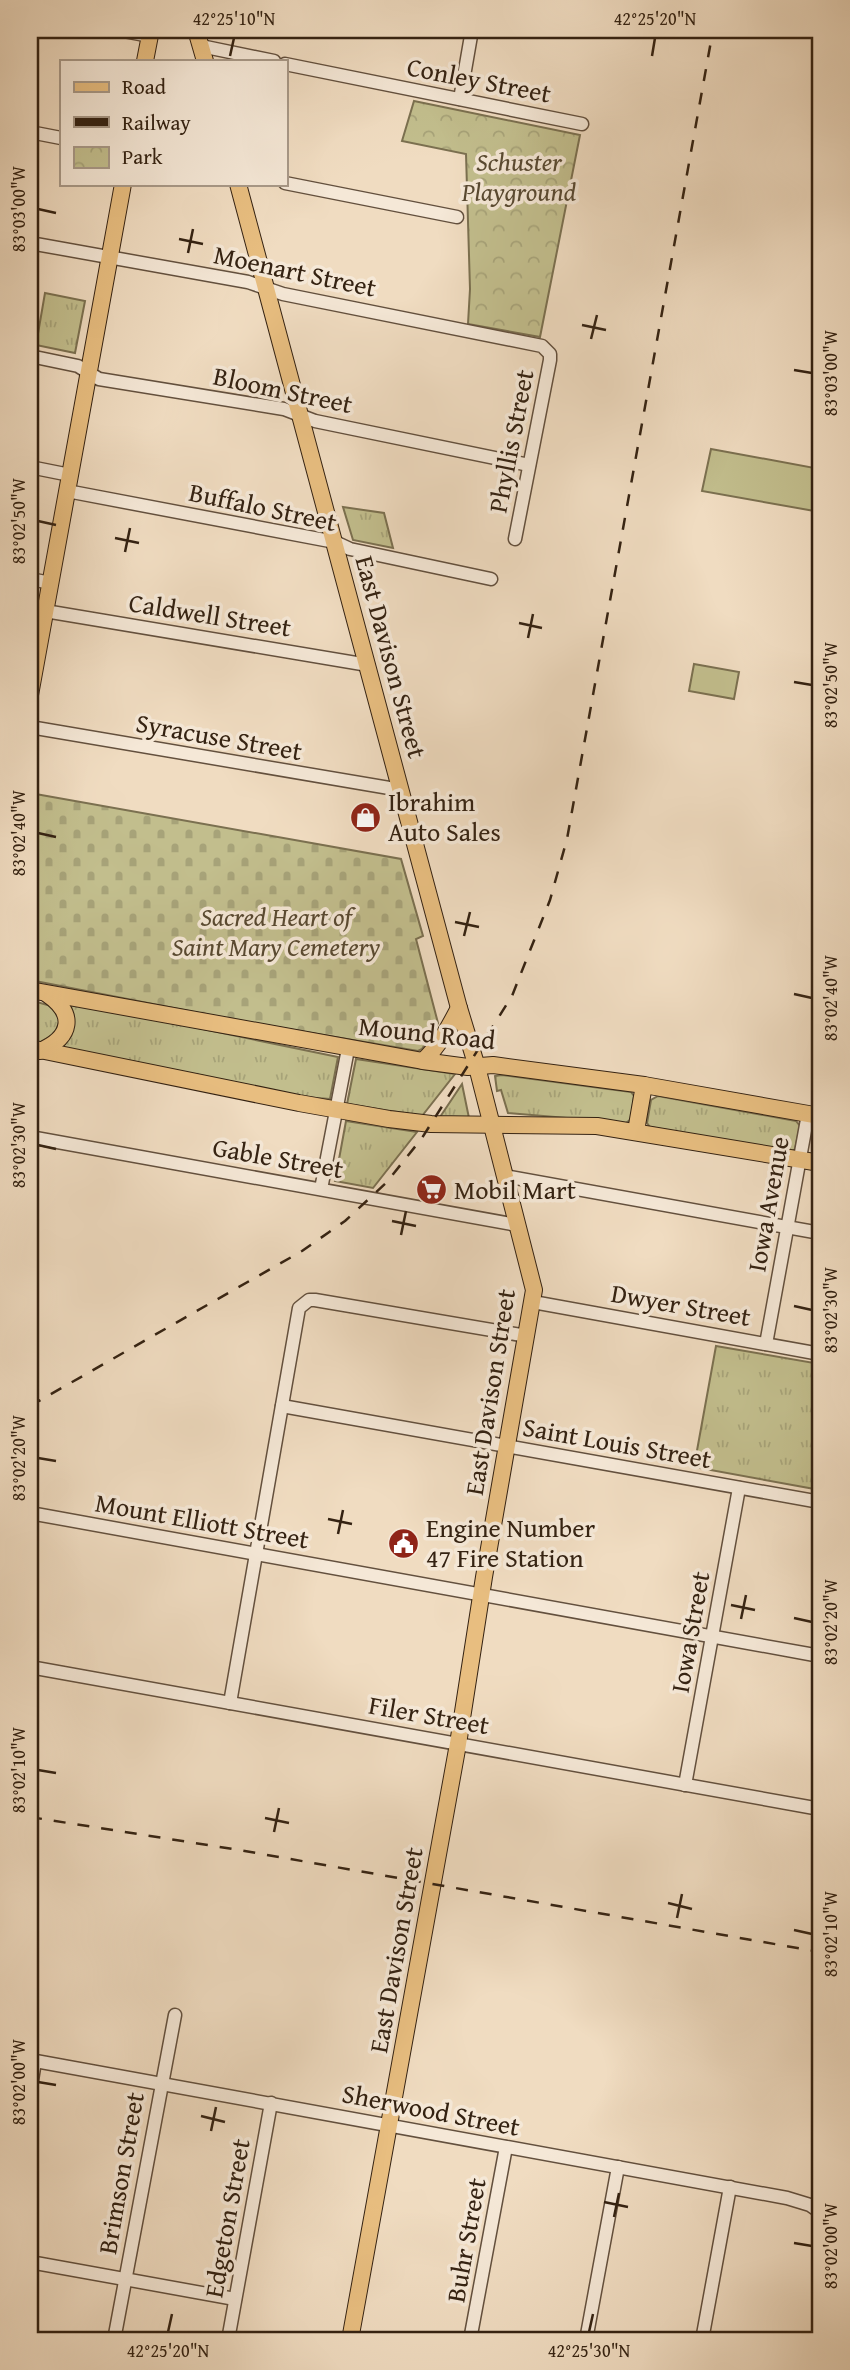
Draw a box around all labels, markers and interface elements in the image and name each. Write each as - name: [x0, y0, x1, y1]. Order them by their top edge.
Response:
- text: 42°25'10"N: [193, 5, 276, 32]
- text: 42°25'20"N: [614, 5, 697, 32]
- street label: Conley Street: [404, 46, 554, 113]
- legend: [60, 60, 287, 186]
- text: Road: [122, 71, 167, 102]
- text: Railway: [122, 107, 191, 138]
- text: Park: [122, 141, 163, 172]
- park label: Schuster Playground: [461, 142, 576, 211]
- text: 83°03'00"W: [5, 165, 32, 252]
- street label: Moenart Street: [210, 234, 380, 307]
- text: 83°03'00"W: [817, 329, 844, 416]
- street label: Bloom Street: [210, 356, 356, 423]
- street label: Phyllis Street: [478, 366, 544, 516]
- street label: Buffalo Street: [186, 472, 340, 541]
- text: 83°02'50"W: [5, 477, 32, 564]
- street label: East Davison Street: [346, 551, 437, 763]
- street label: Caldwell Street: [126, 582, 294, 647]
- text: 83°02'50"W: [817, 641, 844, 728]
- street label: Syracuse Street: [133, 703, 305, 770]
- place label: Ibrahim Auto Sales: [388, 782, 501, 851]
- text: 83°02'40"W: [5, 789, 32, 876]
- shop icon: Ibrahim Auto Sales: [348, 800, 382, 834]
- park label: Sacred Heart of Saint Mary Cemetery: [172, 897, 380, 966]
- text: 83°02'40"W: [817, 954, 844, 1041]
- street label: Mound Road: [357, 1006, 497, 1059]
- text: 83°02'30"W: [5, 1101, 32, 1188]
- street label: Gable Street: [210, 1127, 347, 1188]
- street label: Iowa Avenue: [736, 1133, 799, 1275]
- place label: Mobil Mart: [454, 1170, 576, 1209]
- supermarket icon: Mobil Mart: [414, 1173, 448, 1207]
- text: 83°02'30"W: [817, 1266, 844, 1353]
- street label: Dwyer Street: [608, 1273, 754, 1336]
- street label: East Davison Street: [454, 1286, 525, 1498]
- street label: Saint Louis Street: [520, 1407, 714, 1478]
- text: 83°02'20"W: [5, 1414, 32, 1501]
- street label: Mount Elliott Street: [92, 1483, 312, 1558]
- place label: Engine Number 47 Fire Station: [426, 1508, 595, 1577]
- public building icon: Engine Number 47 Fire Station: [386, 1526, 420, 1560]
- street label: Iowa Street: [660, 1568, 719, 1696]
- text: 83°02'20"W: [817, 1578, 844, 1665]
- street label: Filer Street: [366, 1685, 492, 1744]
- text: 83°02'10"W: [5, 1726, 32, 1813]
- street label: East Davison Street: [358, 1844, 433, 2056]
- text: 83°02'10"W: [817, 1890, 844, 1977]
- text: 83°02'00"W: [5, 2038, 32, 2125]
- street label: Sherwood Street: [339, 2073, 523, 2146]
- street label: Brimson Street: [87, 2089, 154, 2257]
- street label: Edgeton Street: [193, 2135, 260, 2300]
- street label: Buhr Street: [435, 2175, 496, 2305]
- text: 83°02'00"W: [817, 2202, 844, 2289]
- text: 42°25'20"N: [127, 2337, 210, 2364]
- text: 42°25'30"N: [548, 2337, 631, 2364]

